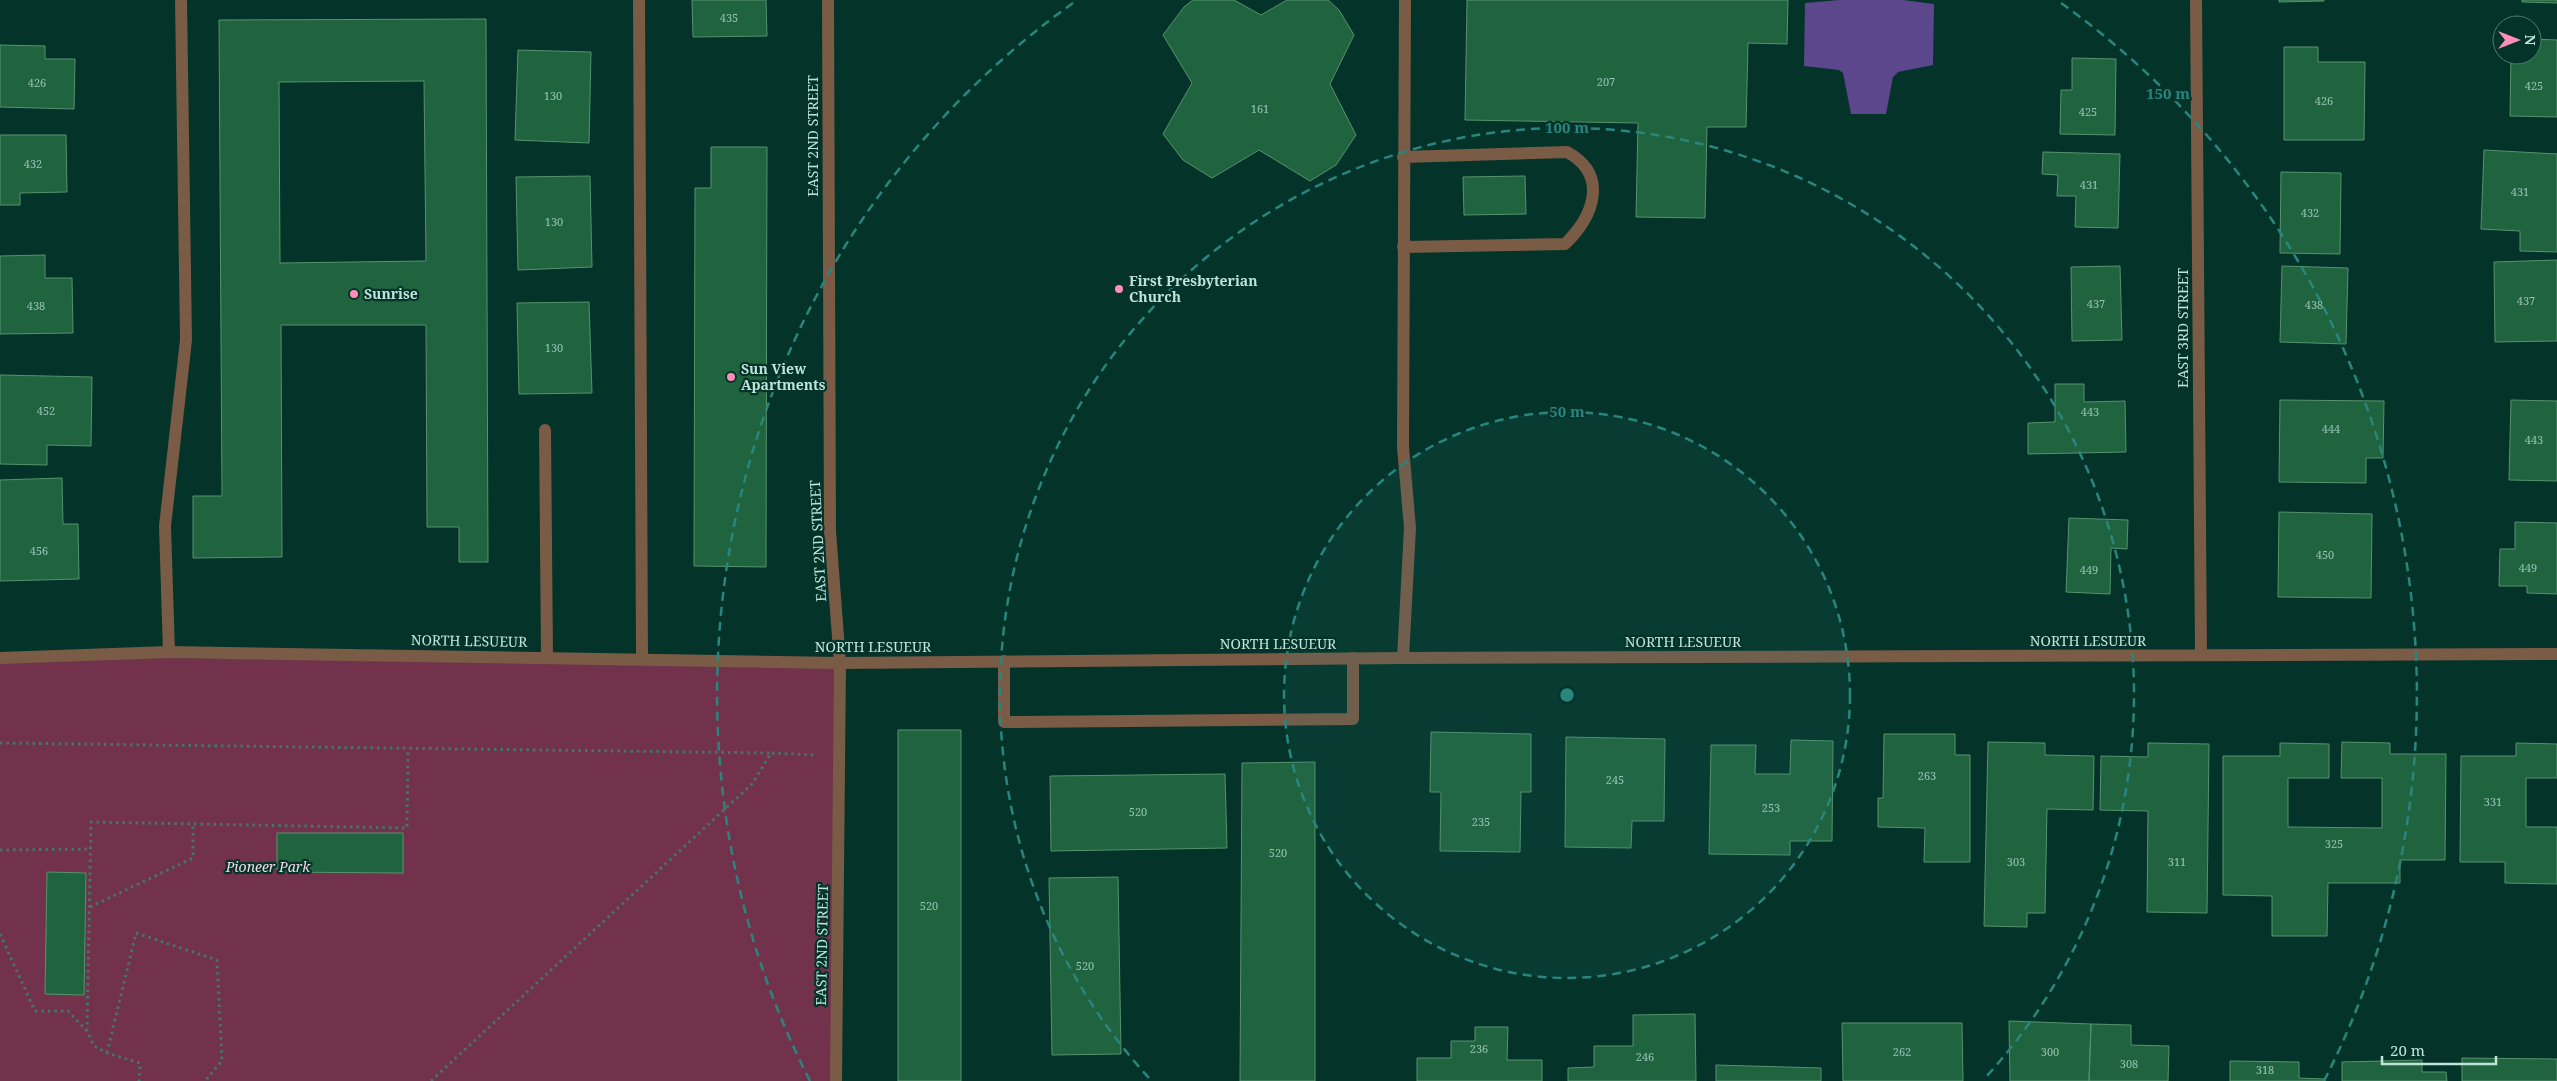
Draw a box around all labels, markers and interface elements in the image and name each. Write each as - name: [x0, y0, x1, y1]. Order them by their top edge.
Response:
- house number: 435: [720, 10, 738, 25]
- north arrow: [2492, 15, 2542, 65]
- text: N: [2521, 34, 2540, 46]
- house number: 207: [1597, 74, 1615, 89]
- house number: 426: [28, 75, 46, 90]
- street label: EAST 2ND STREET: [803, 75, 822, 197]
- house number: 425: [2525, 78, 2543, 93]
- text: 150 m: [2146, 83, 2190, 103]
- house number: 130: [544, 88, 562, 103]
- house number: 426: [2315, 93, 2333, 108]
- house number: 161: [1251, 101, 1269, 116]
- house number: 425: [2079, 104, 2097, 119]
- text: 100 m: [1545, 117, 1589, 137]
- house number: 432: [24, 156, 42, 171]
- house number: 431: [2080, 177, 2098, 192]
- house number: 431: [2511, 184, 2529, 199]
- house number: 432: [2301, 205, 2319, 220]
- house number: 130: [545, 214, 563, 229]
- street label: EAST 3RD STREET: [2173, 268, 2192, 388]
- place label: First Presbyterian Church: [1129, 271, 1258, 306]
- marker: First Presbyterian Church: [1113, 283, 1125, 295]
- place label: Sunrise: [364, 284, 418, 303]
- marker: Sunrise: [348, 288, 360, 300]
- house number: 437: [2517, 293, 2535, 308]
- house number: 437: [2087, 296, 2105, 311]
- house number: 438: [2305, 297, 2323, 312]
- house number: 438: [27, 298, 45, 313]
- house number: 130: [545, 340, 563, 355]
- place label: Sun View Apartments: [741, 359, 826, 394]
- marker: Sun View Apartments: [725, 371, 737, 383]
- text: 50 m: [1549, 401, 1585, 421]
- house number: 452: [37, 403, 55, 418]
- house number: 443: [2081, 404, 2099, 419]
- house number: 444: [2322, 421, 2340, 436]
- house number: 443: [2525, 432, 2543, 447]
- street label: EAST 2ND STREET: [805, 479, 830, 602]
- house number: 456: [30, 543, 48, 558]
- house number: 450: [2316, 547, 2334, 562]
- house number: 449: [2519, 560, 2537, 575]
- house number: 449: [2080, 562, 2098, 577]
- street label: NORTH LESUEUR: [411, 630, 528, 651]
- street label: NORTH LESUEUR: [2030, 631, 2147, 650]
- street label: NORTH LESUEUR: [1625, 632, 1742, 651]
- street label: NORTH LESUEUR: [1220, 634, 1337, 653]
- street label: NORTH LESUEUR: [815, 637, 932, 656]
- centre of rings: [1558, 686, 1576, 704]
- house number: 263: [1918, 768, 1936, 783]
- house number: 245: [1606, 772, 1624, 787]
- house number: 331: [2484, 794, 2502, 809]
- house number: 253: [1762, 800, 1780, 815]
- house number: 520: [1129, 804, 1147, 819]
- house number: 235: [1472, 814, 1490, 829]
- house number: 325: [2325, 836, 2343, 851]
- house number: 520: [1269, 845, 1287, 860]
- house number: 303: [2007, 854, 2025, 869]
- house number: 311: [2168, 854, 2186, 869]
- park label: Pioneer Park: [225, 857, 311, 876]
- street label: EAST 2ND STREET: [811, 884, 832, 1006]
- house number: 520: [920, 898, 938, 913]
- house number: 520: [1076, 958, 1094, 973]
- scale bar: [2382, 1034, 2496, 1066]
- text: 20 m: [2390, 1040, 2425, 1060]
- house number: 236: [1470, 1041, 1488, 1056]
- house number: 262: [1893, 1044, 1911, 1059]
- house number: 300: [2041, 1044, 2059, 1059]
- house number: 246: [1636, 1049, 1654, 1064]
- house number: 308: [2120, 1056, 2138, 1071]
- house number: 318: [2256, 1062, 2274, 1077]

